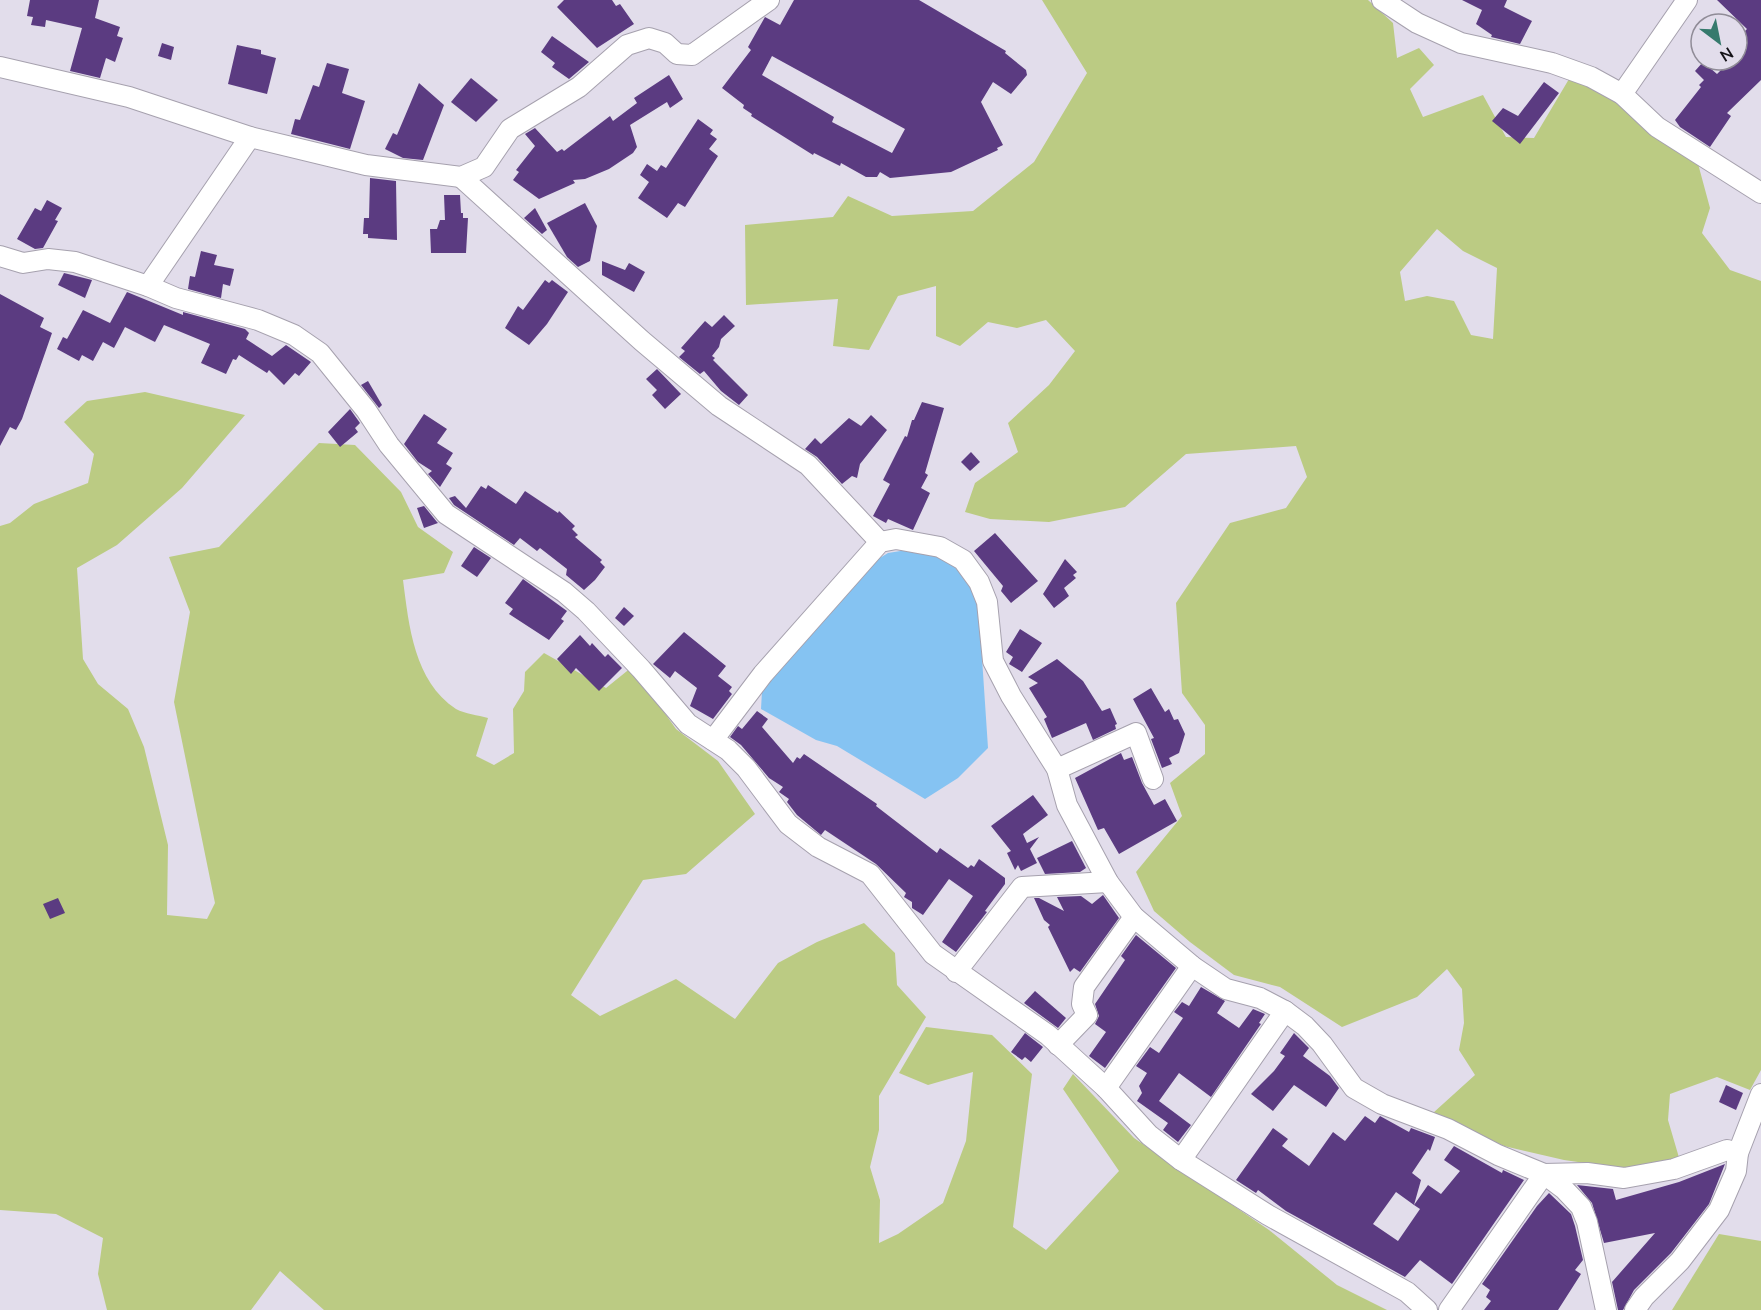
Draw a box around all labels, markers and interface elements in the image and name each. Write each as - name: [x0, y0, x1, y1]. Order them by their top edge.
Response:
- north arrow: [1689, 12, 1749, 72]
- text: N: [1716, 41, 1737, 66]

